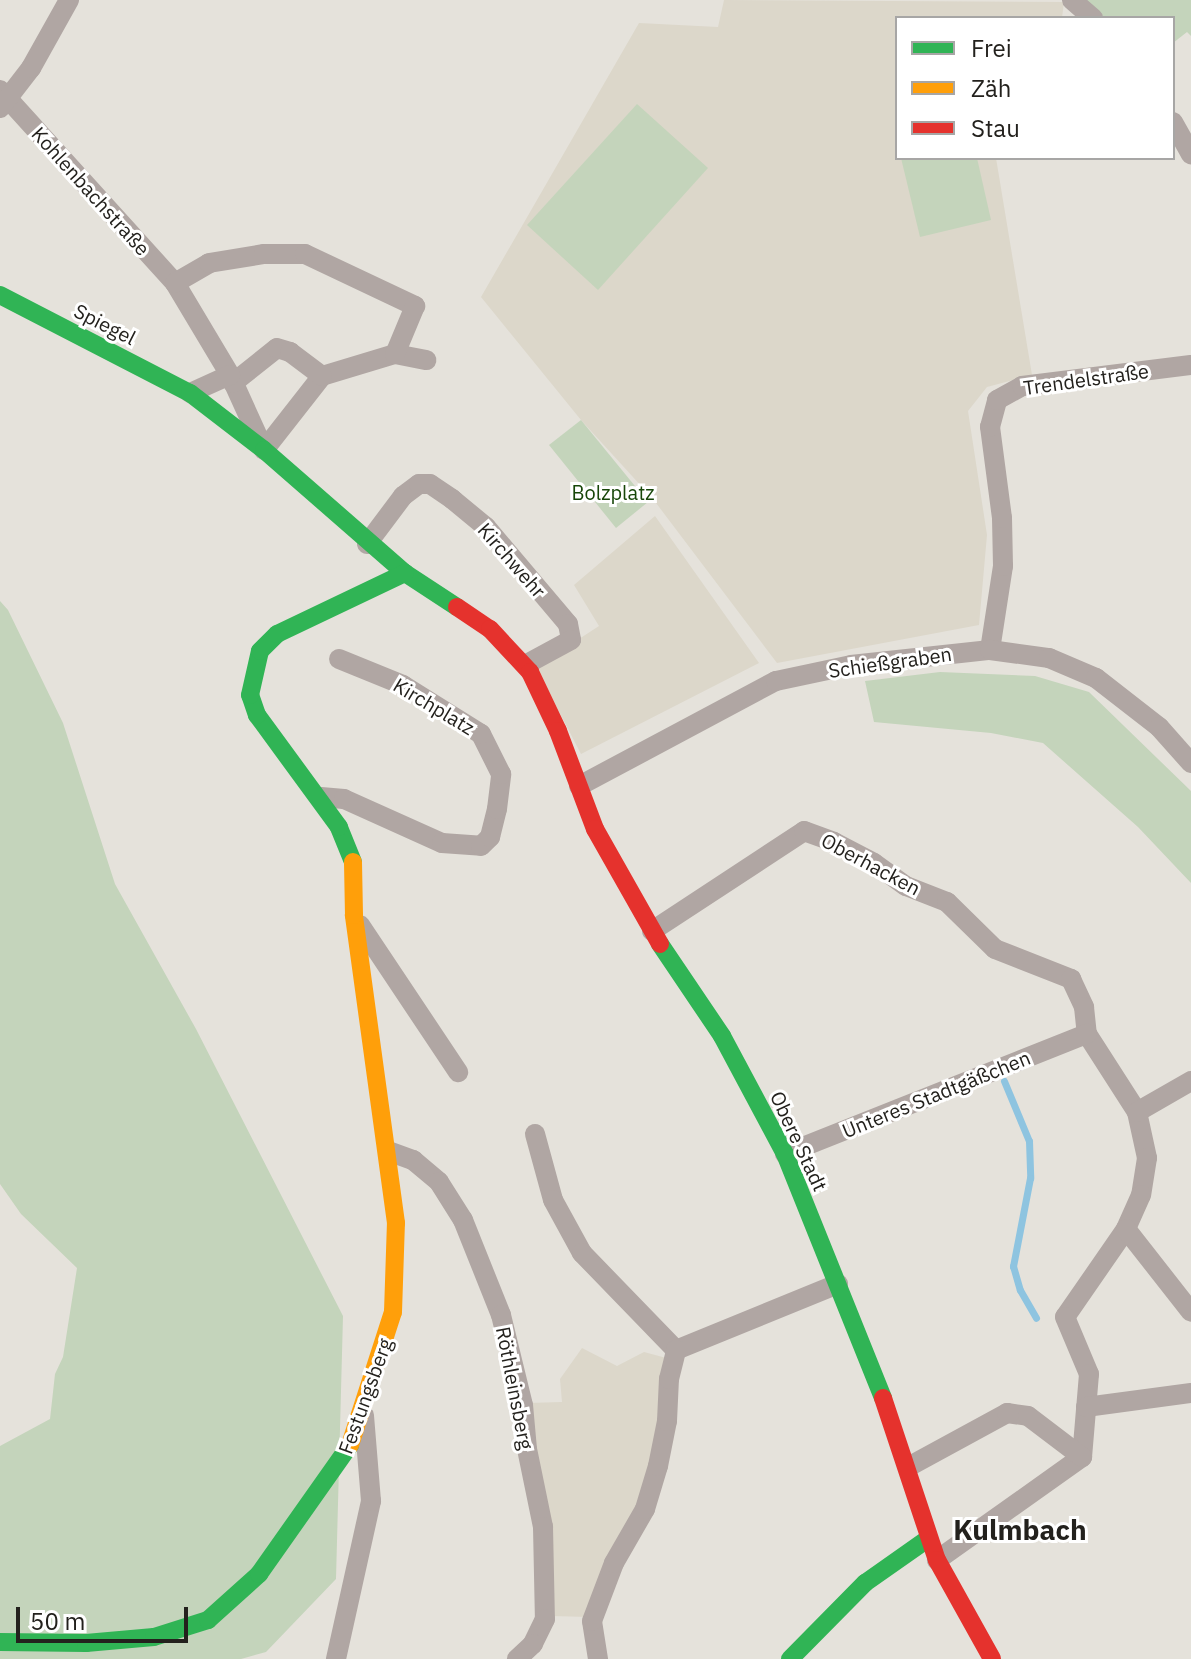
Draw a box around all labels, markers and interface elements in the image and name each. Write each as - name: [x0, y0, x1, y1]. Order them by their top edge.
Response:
- legend: [895, 16, 1175, 160]
- text: Frei: [971, 32, 1012, 64]
- text: Zäh: [971, 72, 1011, 104]
- text: Stau: [971, 112, 1020, 144]
- street label: Kohlenbachstraße: [27, 122, 155, 260]
- street label: Spiegel: [70, 298, 140, 350]
- street label: Trendelstraße: [1022, 358, 1150, 400]
- park label: Bolzplatz: [572, 480, 654, 504]
- street label: Kirchwehr: [473, 518, 551, 602]
- street label: Schießgraben: [827, 641, 953, 683]
- street label: Kirchplatz: [389, 672, 479, 740]
- street label: Oberhacken: [817, 828, 925, 900]
- street label: Unteres Stadtgäßchen: [838, 1045, 1034, 1143]
- street label: Obere Stadt: [765, 1087, 833, 1195]
- street label: Röthleinsberg: [491, 1325, 539, 1451]
- street label: Festungsberg: [333, 1335, 397, 1457]
- district label: Kulmbach: [953, 1513, 1087, 1547]
- scale bar: [20, 1591, 192, 1641]
- text: 50 m: [30, 1605, 85, 1637]

